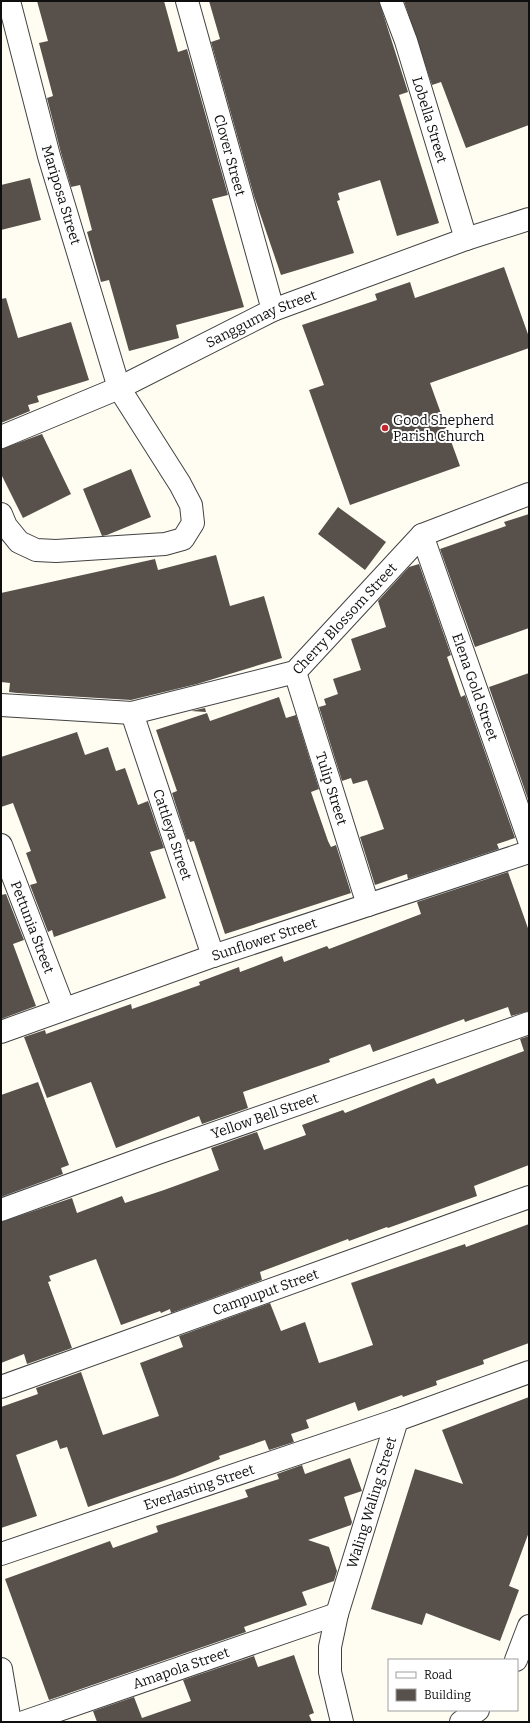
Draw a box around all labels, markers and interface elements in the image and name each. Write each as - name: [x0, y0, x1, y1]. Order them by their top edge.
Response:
- street label: Lobella Street: [409, 75, 451, 165]
- street label: Clover Street: [210, 112, 249, 198]
- street label: Mariposa Street: [38, 143, 84, 247]
- street label: Sanggumay Street: [203, 286, 318, 351]
- place label: Good Shepherd Parish Church: [393, 412, 494, 445]
- marker: Good Shepherd Parish Church: [380, 423, 390, 433]
- street label: Cherry Blossom Street: [289, 559, 400, 678]
- street label: Elena Gold Street: [449, 631, 502, 743]
- street label: Tulip Street: [312, 750, 351, 827]
- street label: Cattleya Street: [149, 787, 196, 882]
- street label: Pettunia Street: [7, 879, 58, 976]
- street label: Sunflower Street: [209, 914, 319, 964]
- street label: Yellow Bell Street: [209, 1089, 321, 1142]
- street label: Campuput Street: [210, 1265, 321, 1319]
- street label: Waling Waling Street: [343, 1435, 400, 1570]
- street label: Everlasting Street: [141, 1460, 256, 1514]
- street label: Amapola Street: [130, 1643, 231, 1692]
- legend: [388, 1659, 518, 1711]
- text: Road: [424, 1668, 452, 1682]
- text: Building: [424, 1688, 471, 1702]

